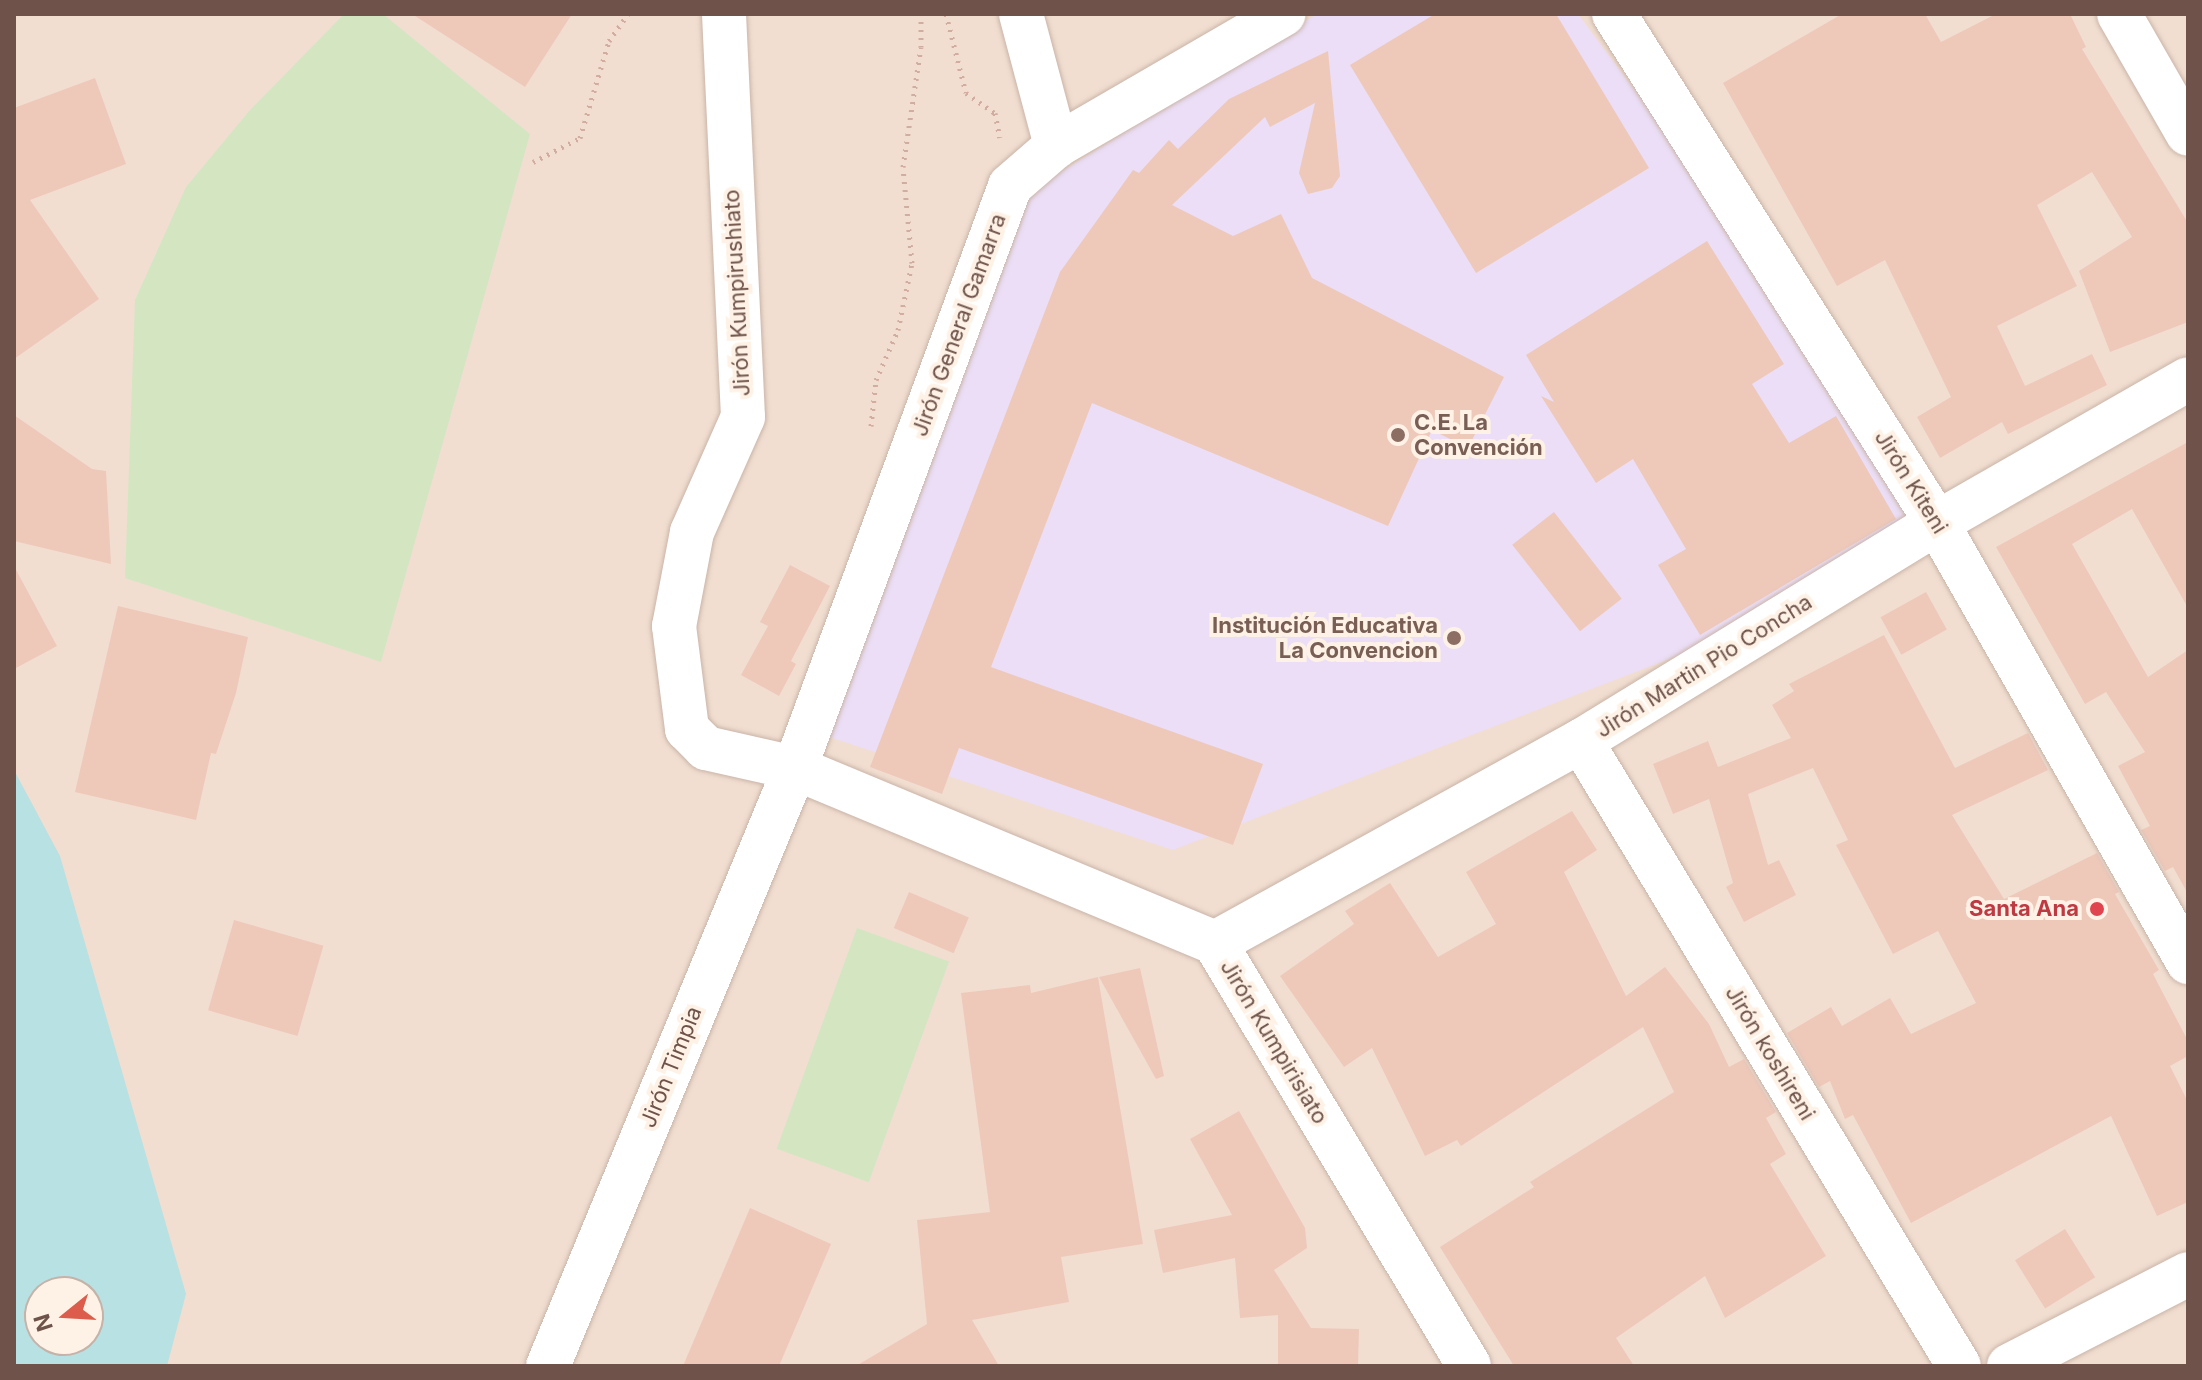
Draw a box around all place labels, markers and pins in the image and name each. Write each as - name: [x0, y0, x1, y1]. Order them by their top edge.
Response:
- place label: C.E. La Convención: [1414, 409, 1543, 460]
- marker: C.E. La Convención: [1389, 426, 1407, 444]
- place label: Institución Educativa La Convencion: [1212, 612, 1438, 664]
- marker: Institución Educativa La Convencion: [1445, 629, 1463, 647]
- place label: Santa Ana: [1969, 896, 2079, 922]
- marker: Santa Ana: [2086, 898, 2108, 920]

